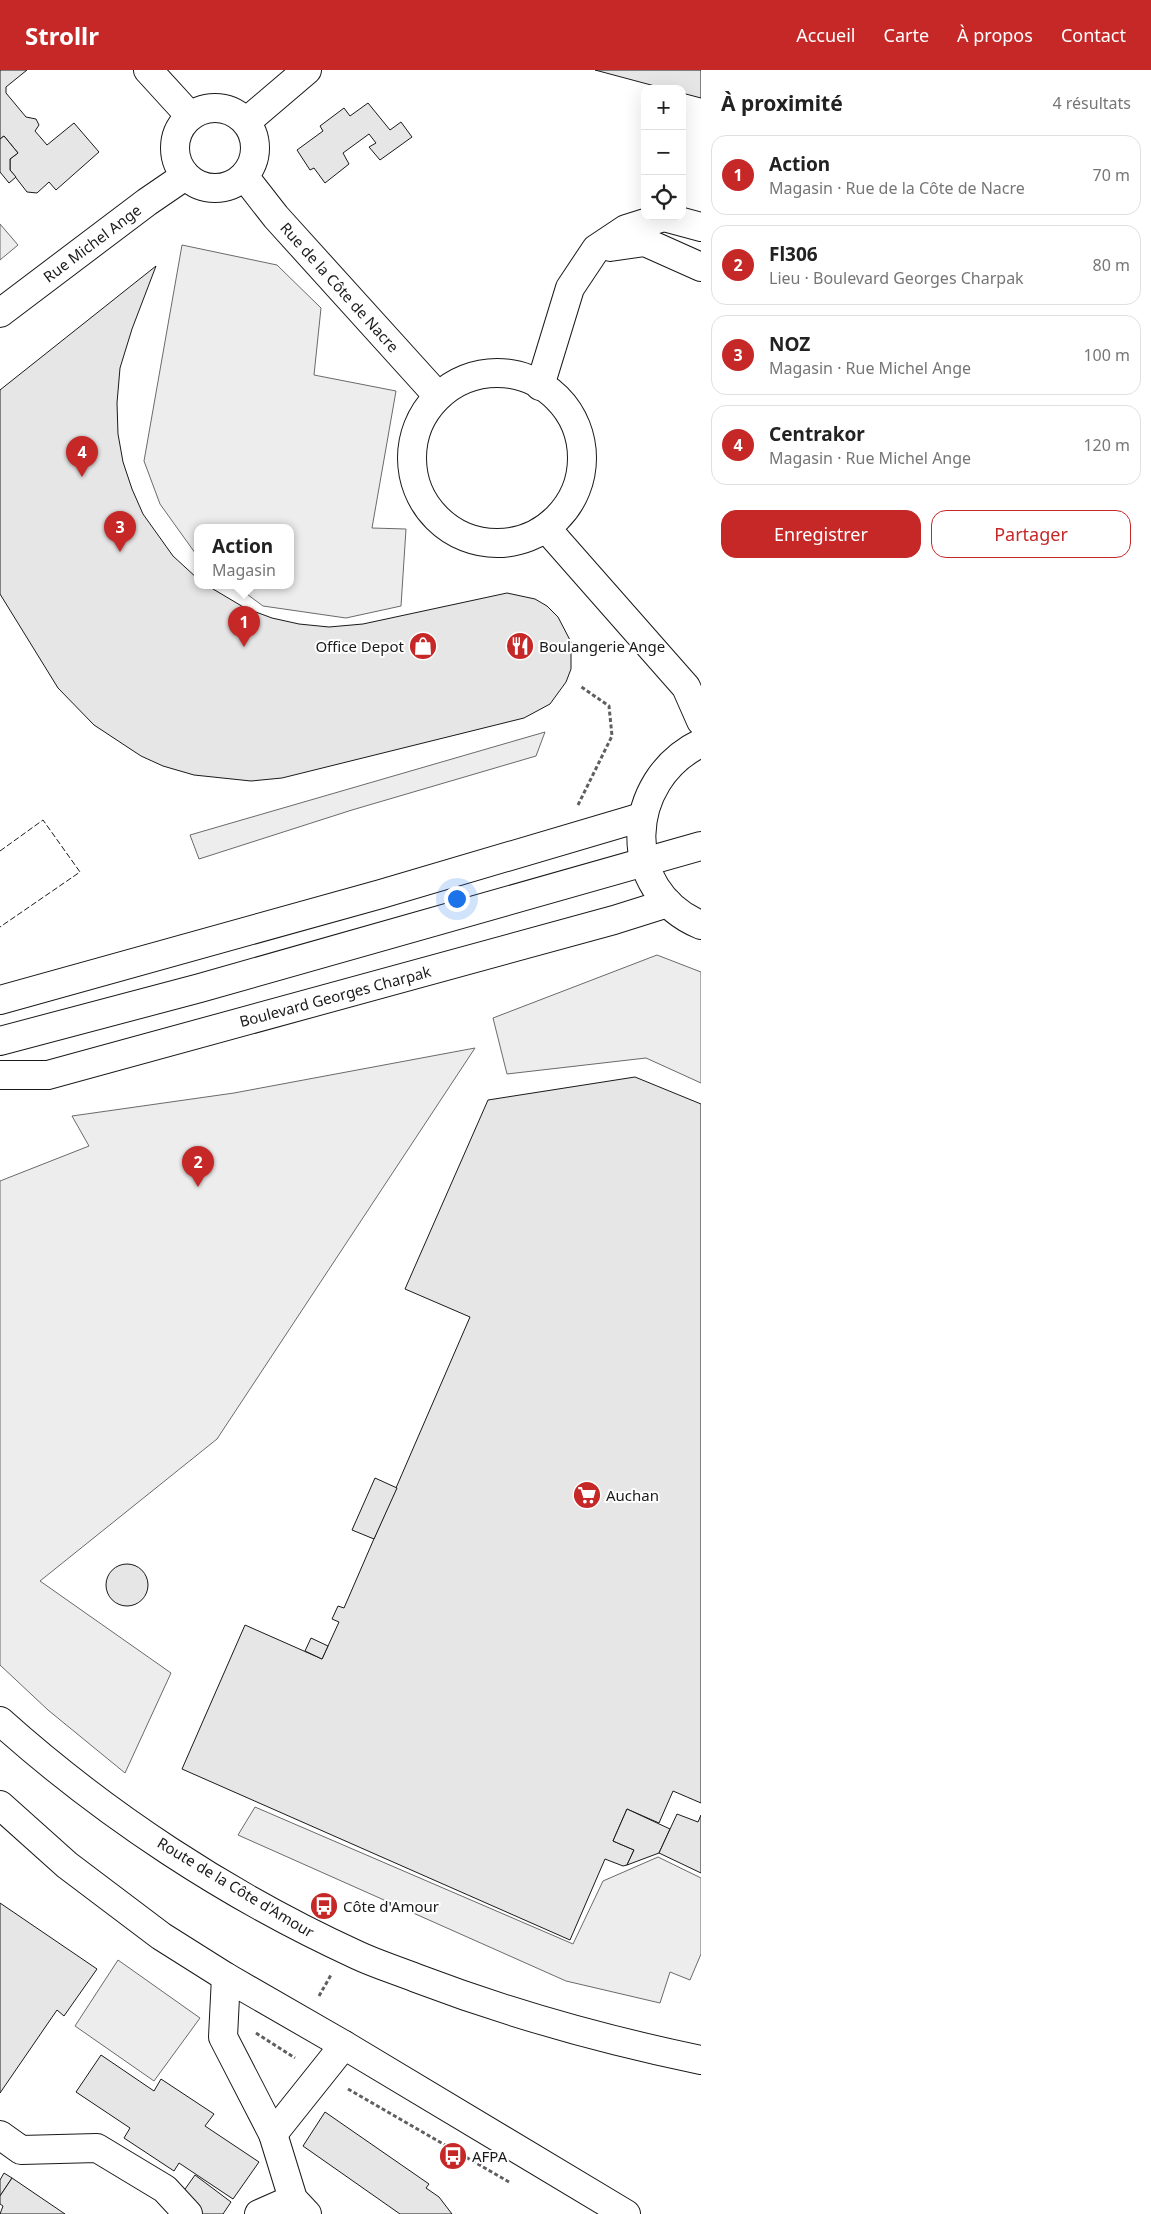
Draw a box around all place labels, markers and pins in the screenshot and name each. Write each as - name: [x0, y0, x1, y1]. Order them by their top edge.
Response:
- pin: 4: [66, 436, 98, 477]
- pin: 3: [104, 511, 136, 552]
- pin: 1: [228, 606, 260, 647]
- shop icon: Office Depot: [408, 631, 438, 661]
- restaurant icon: Boulangerie Ange: [505, 631, 535, 661]
- place label: Office Depot: [315, 636, 405, 656]
- place label: Boulangerie Ange: [539, 636, 665, 656]
- pin: 2: [182, 1146, 214, 1187]
- supermarket icon: Auchan: [572, 1480, 602, 1510]
- place label: Auchan: [606, 1485, 659, 1505]
- bus stop icon: Côte d'Amour: [309, 1891, 339, 1921]
- place label: Côte d'Amour: [343, 1896, 439, 1916]
- bus stop icon: AFPA: [438, 2141, 468, 2171]
- place label: AFPA: [472, 2146, 508, 2166]

